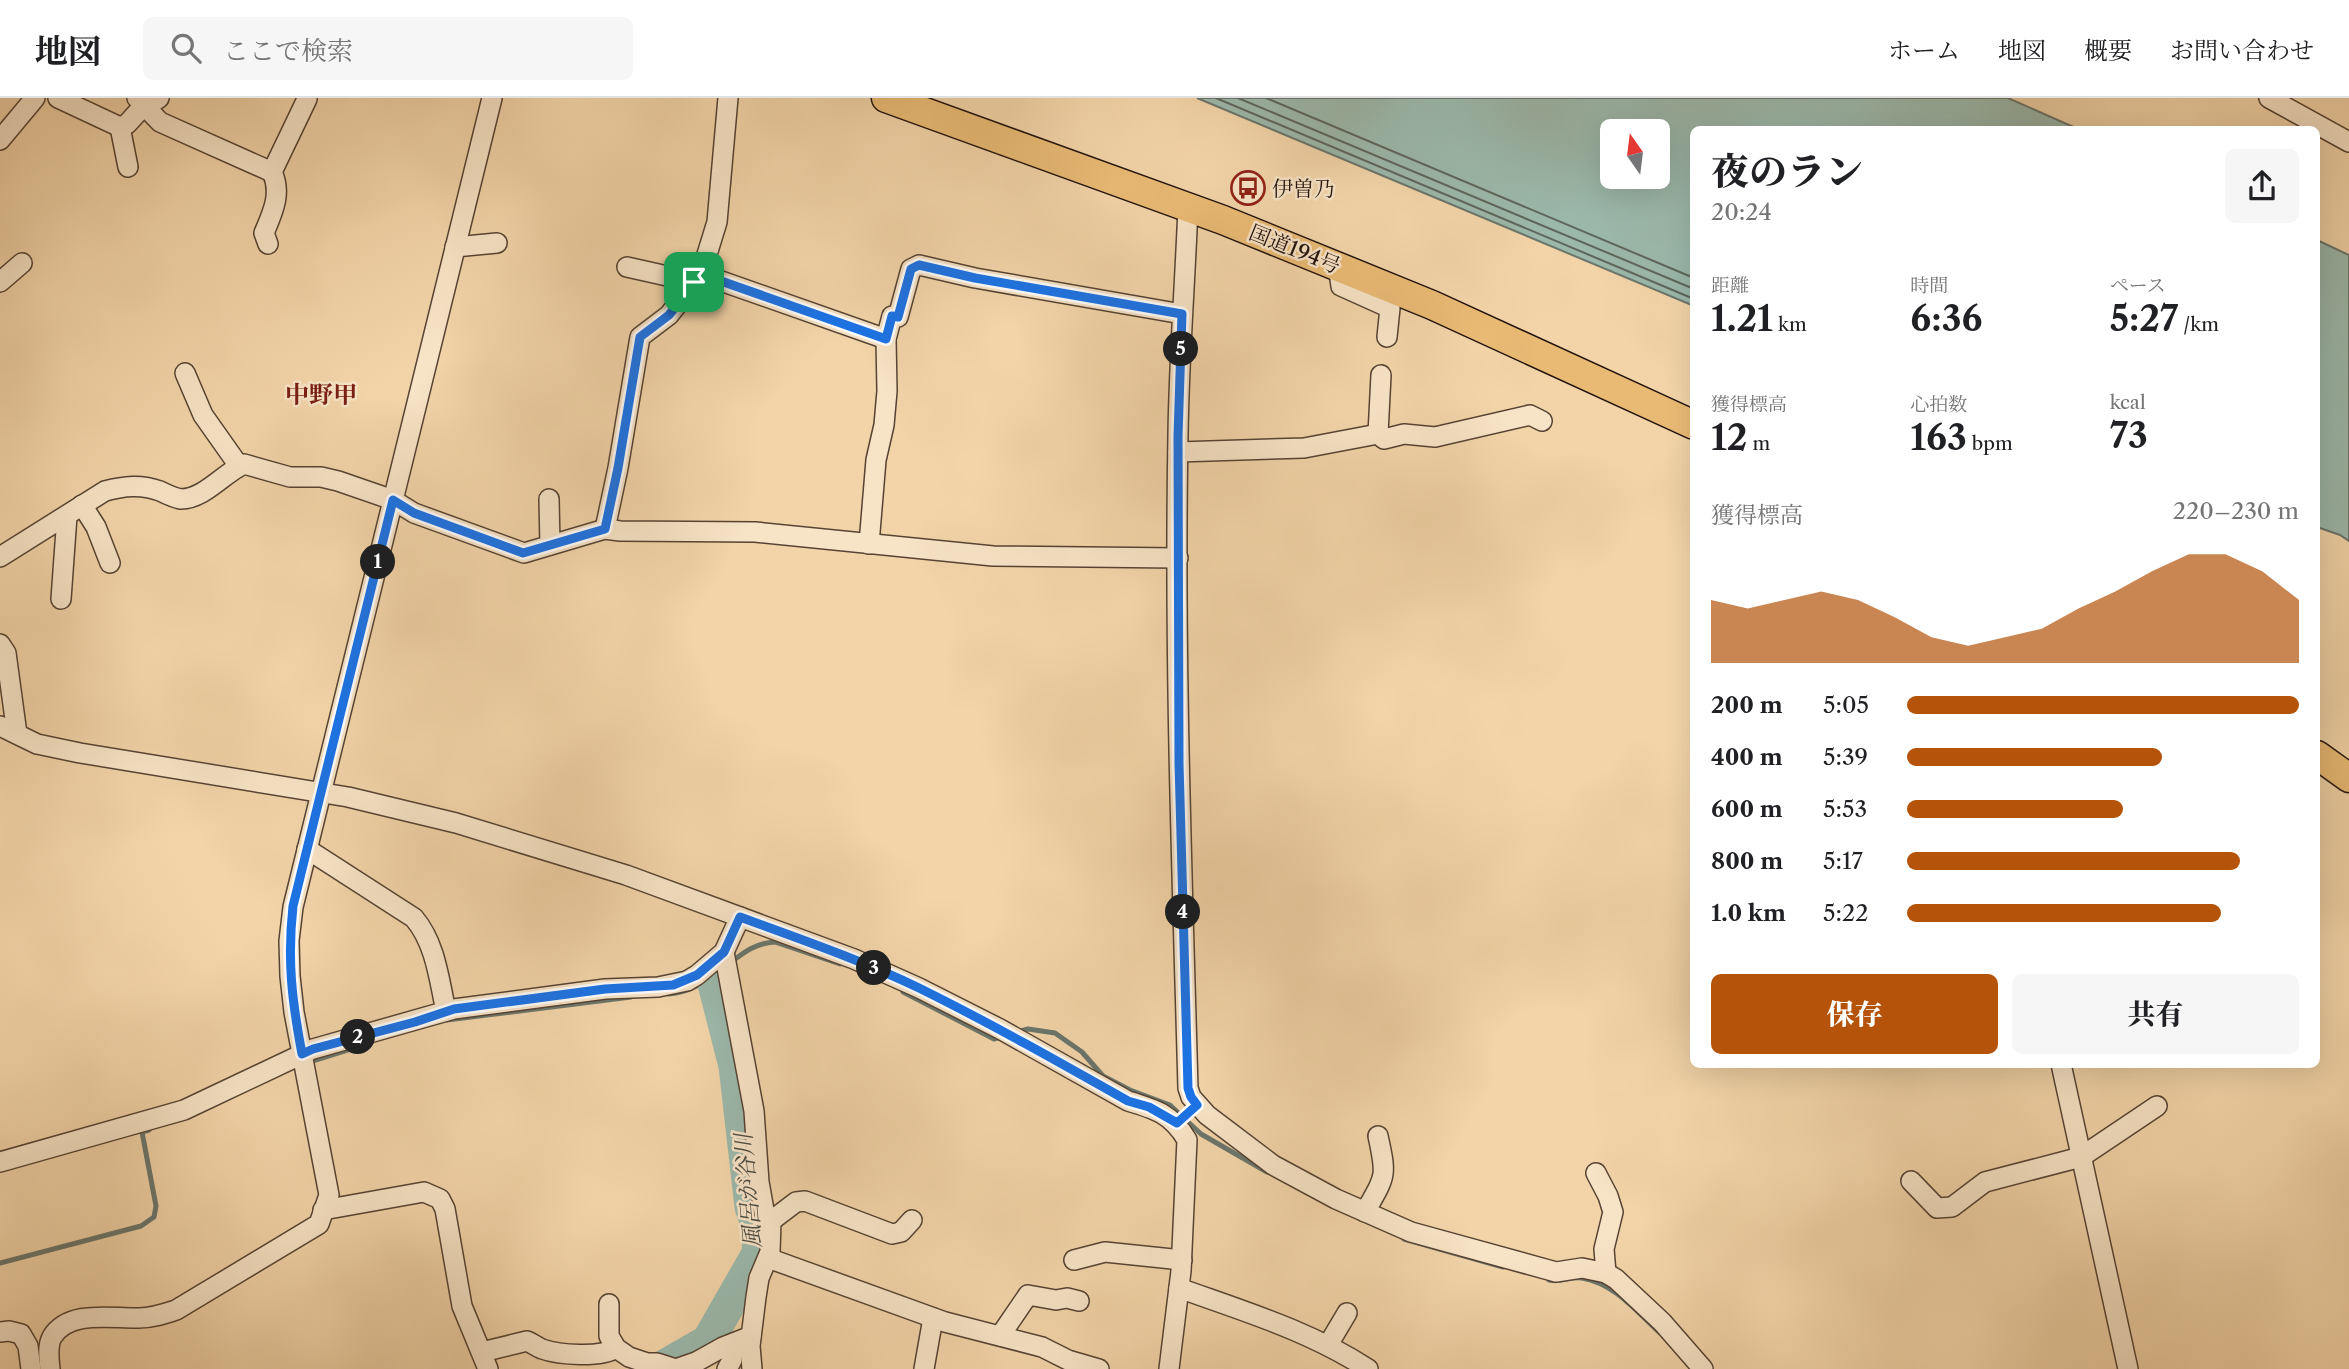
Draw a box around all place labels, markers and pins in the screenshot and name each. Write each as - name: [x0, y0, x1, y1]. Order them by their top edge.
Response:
- bus stop icon: 伊曽乃: [1229, 169, 1267, 207]
- place label: 伊曽乃: [1272, 176, 1335, 201]
- pin: [664, 252, 724, 312]
- pin: 5: [1164, 331, 1198, 366]
- pin: 1: [360, 545, 396, 580]
- pin: 4: [1166, 894, 1200, 930]
- pin: 3: [856, 950, 892, 986]
- pin: 2: [340, 1020, 376, 1054]

